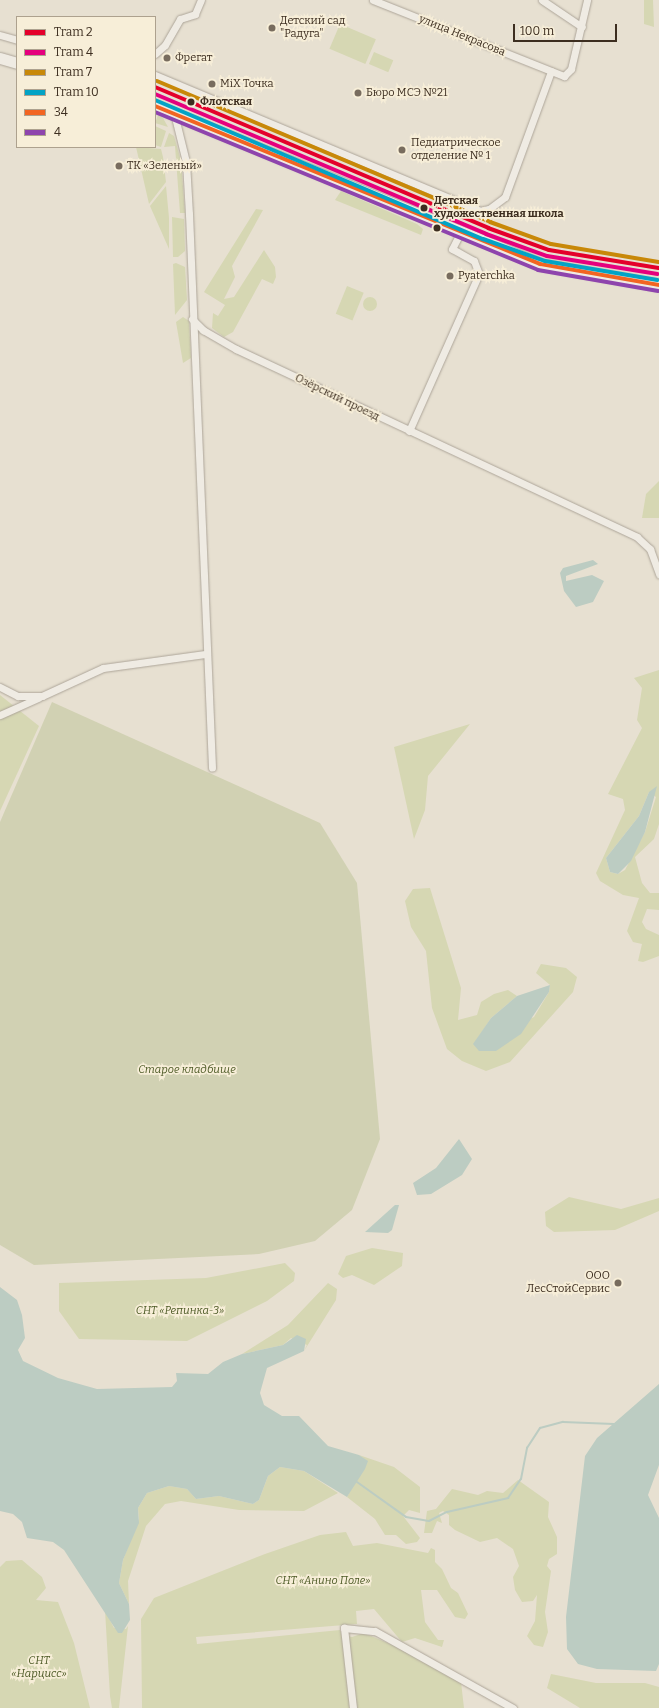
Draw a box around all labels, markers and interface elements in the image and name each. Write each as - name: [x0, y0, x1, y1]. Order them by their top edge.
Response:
- street label: улица Некрасова: [417, 13, 507, 59]
- place label: Детский сад "Радуга": [280, 15, 345, 41]
- legend: [16, 16, 156, 148]
- scale bar: [515, 16, 619, 42]
- marker: Детский сад "Радуга": [267, 23, 277, 33]
- text: 100 m: [520, 24, 554, 38]
- text: Tram 2: [54, 25, 93, 39]
- text: Tram 4: [54, 45, 93, 59]
- place label: Фрегат: [175, 51, 212, 65]
- marker: Фрегат: [162, 53, 172, 63]
- text: Tram 7: [54, 65, 92, 79]
- place label: MiX Точка: [220, 77, 273, 91]
- marker: MiX Точка: [207, 79, 217, 89]
- text: Tram 10: [54, 85, 99, 99]
- place label: Бюро МСЭ №21: [366, 86, 447, 100]
- marker: Бюро МСЭ №21: [353, 88, 363, 98]
- marker: Флотская: [184, 95, 198, 109]
- place label: Флотская: [200, 95, 252, 109]
- text: 34: [54, 105, 68, 119]
- text: 4: [54, 125, 61, 139]
- place label: Педиатрическое отделение № 1: [411, 137, 501, 163]
- marker: Педиатрическое отделение № 1: [396, 144, 408, 156]
- place label: ТК «Зеленый»: [127, 159, 202, 173]
- marker: ТК «Зеленый»: [114, 161, 124, 171]
- place label: Детская художественная школа: [434, 195, 564, 221]
- marker: Детская художественная школа: [417, 201, 431, 215]
- unlabelled marker: [432, 223, 442, 233]
- place label: Pyaterchka: [458, 269, 515, 283]
- marker: Pyaterchka: [445, 271, 455, 281]
- street label: Озёрский проезд: [293, 372, 381, 424]
- park label: Старое кладбище: [138, 1063, 236, 1077]
- place label: ООО ЛесСтойСервис: [527, 1270, 610, 1296]
- marker: ООО ЛесСтойСервис: [613, 1278, 623, 1288]
- park label: СНТ «Репинка-3»: [136, 1304, 224, 1318]
- park label: СНТ «Анино Поле»: [275, 1574, 371, 1588]
- park label: СНТ «Нарцисс»: [11, 1655, 67, 1681]

